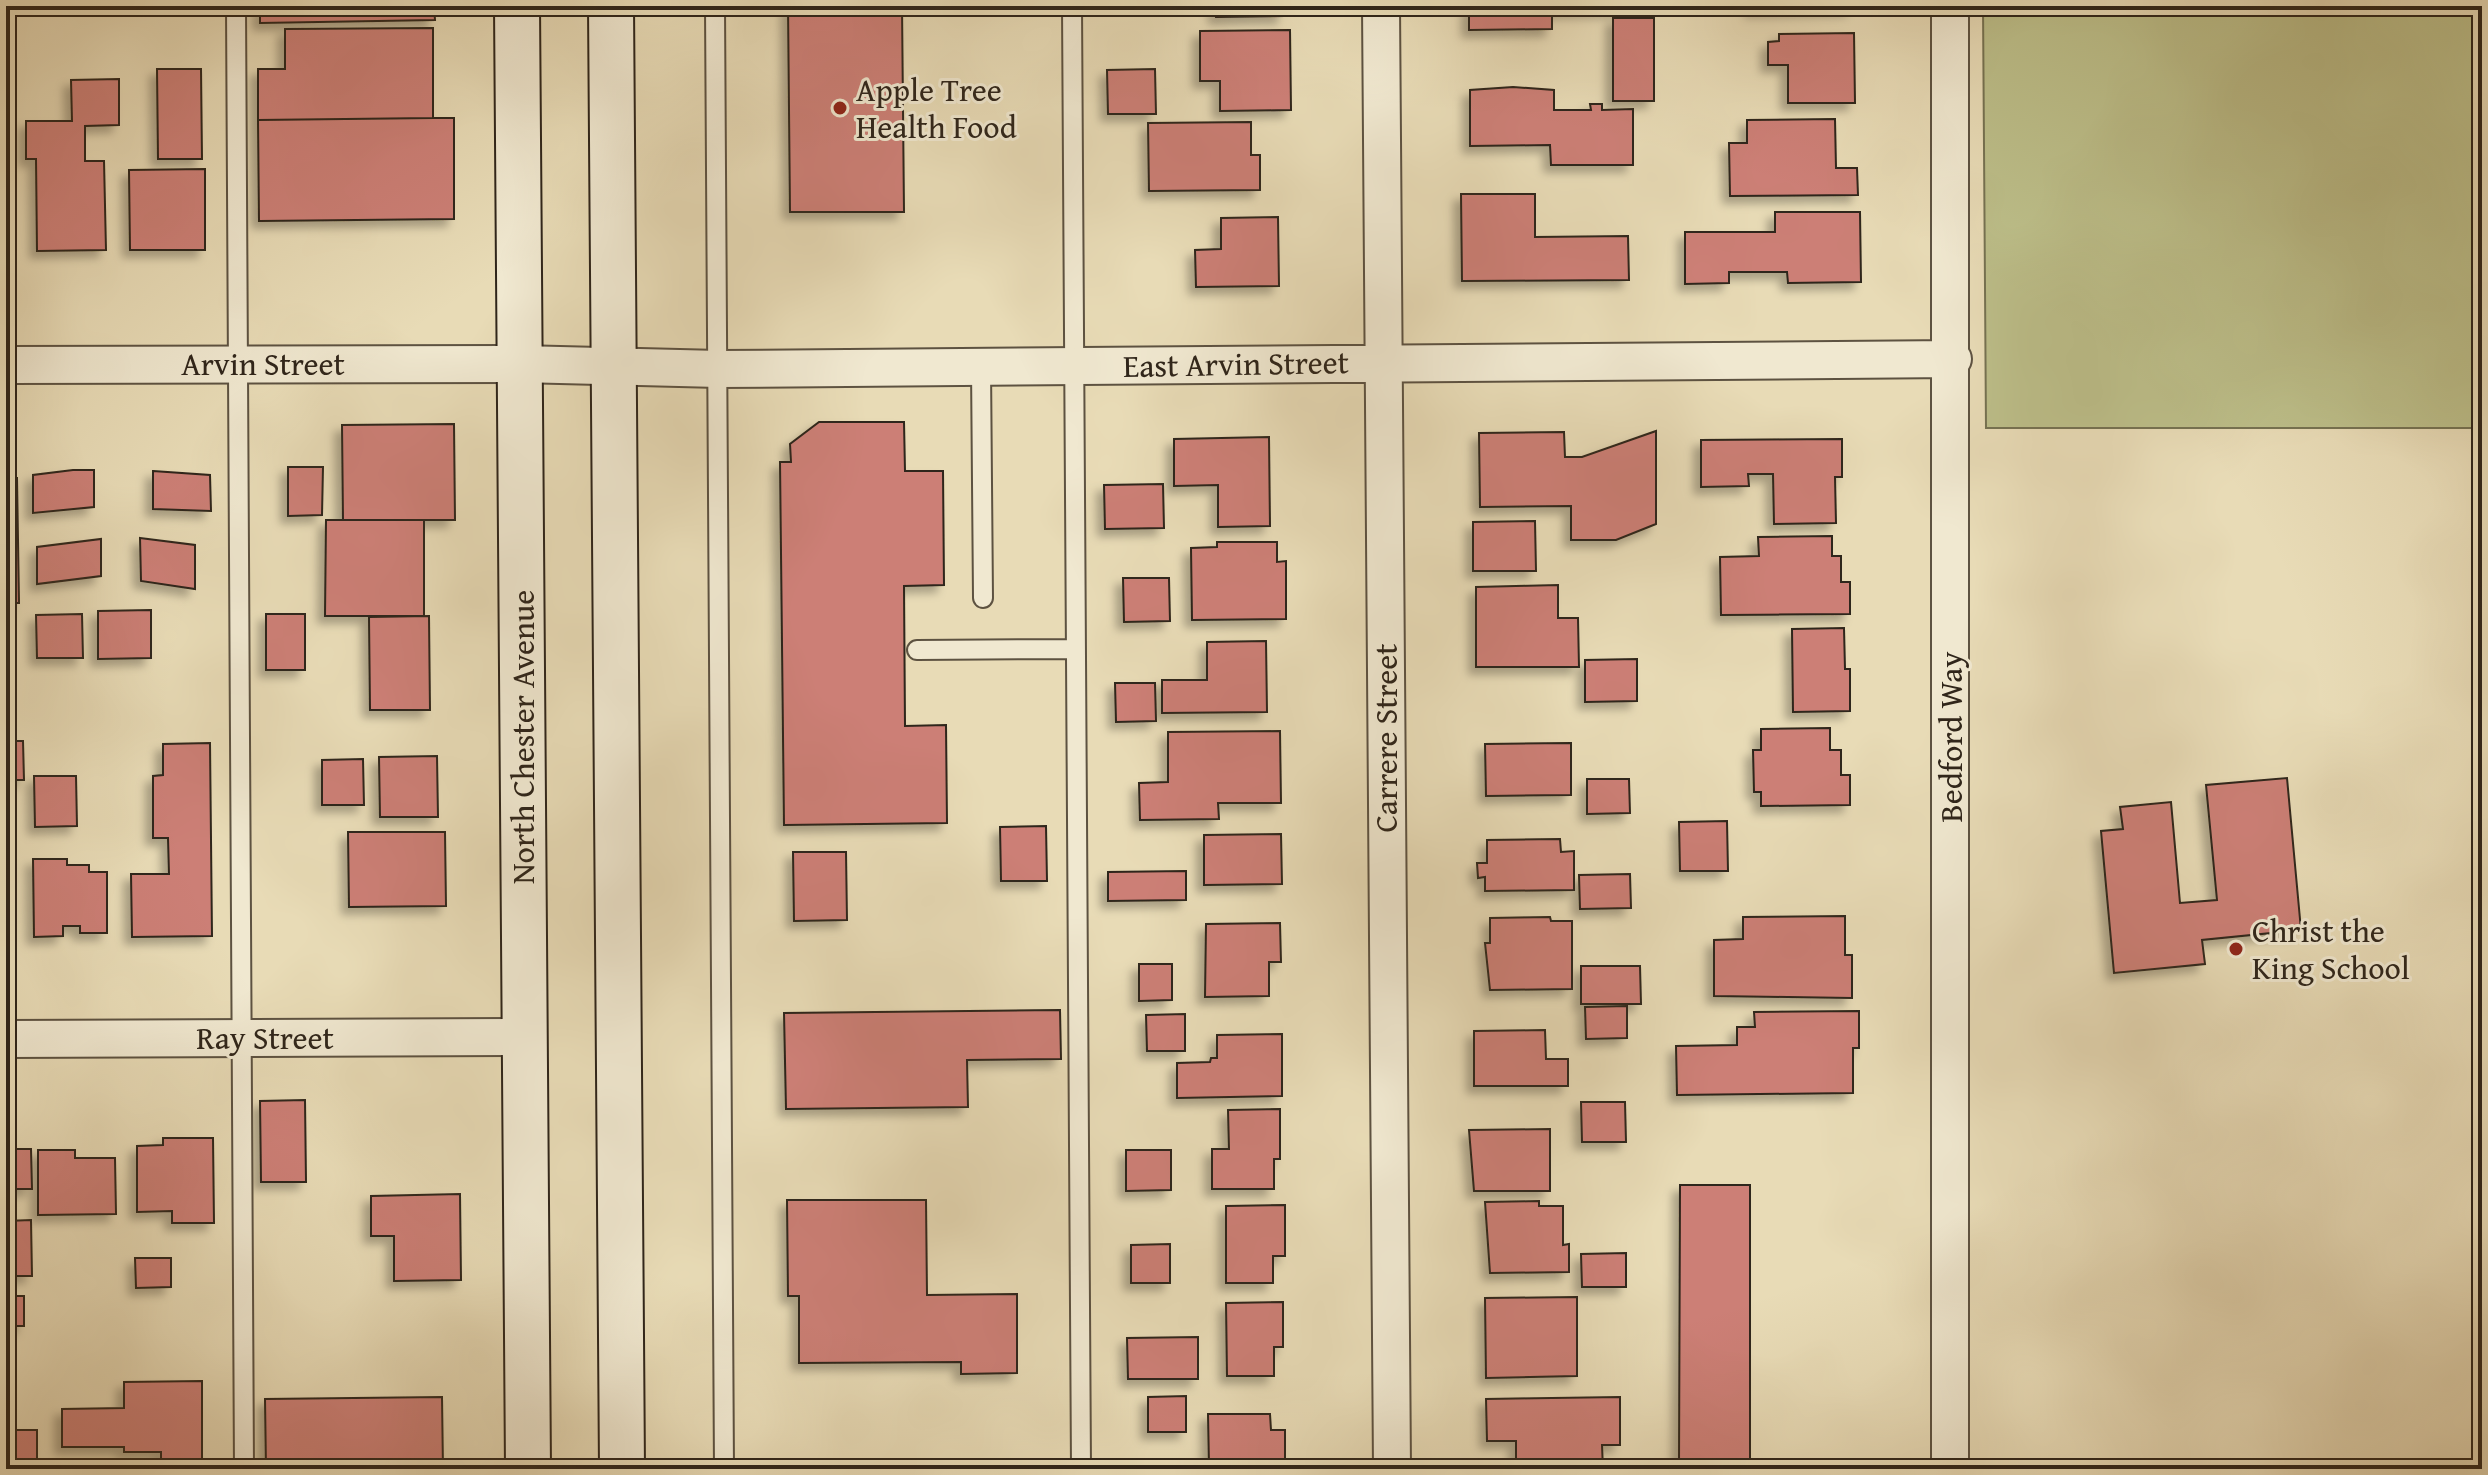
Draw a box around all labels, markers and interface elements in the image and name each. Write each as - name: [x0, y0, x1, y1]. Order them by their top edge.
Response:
- place label: Apple Tree Health Food: [856, 66, 1017, 150]
- marker: Apple Tree Health Food: [831, 99, 849, 117]
- street label: East Arvin Street: [1123, 338, 1349, 389]
- street label: Arvin Street: [181, 340, 345, 387]
- street label: North Chester Avenue: [499, 590, 546, 884]
- street label: Carrere Street: [1362, 643, 1409, 833]
- street label: Bedford Way: [1927, 652, 1974, 822]
- place label: Christ the King School: [2252, 907, 2410, 991]
- marker: Christ the King School: [2227, 940, 2245, 958]
- street label: Ray Street: [196, 1014, 334, 1061]

